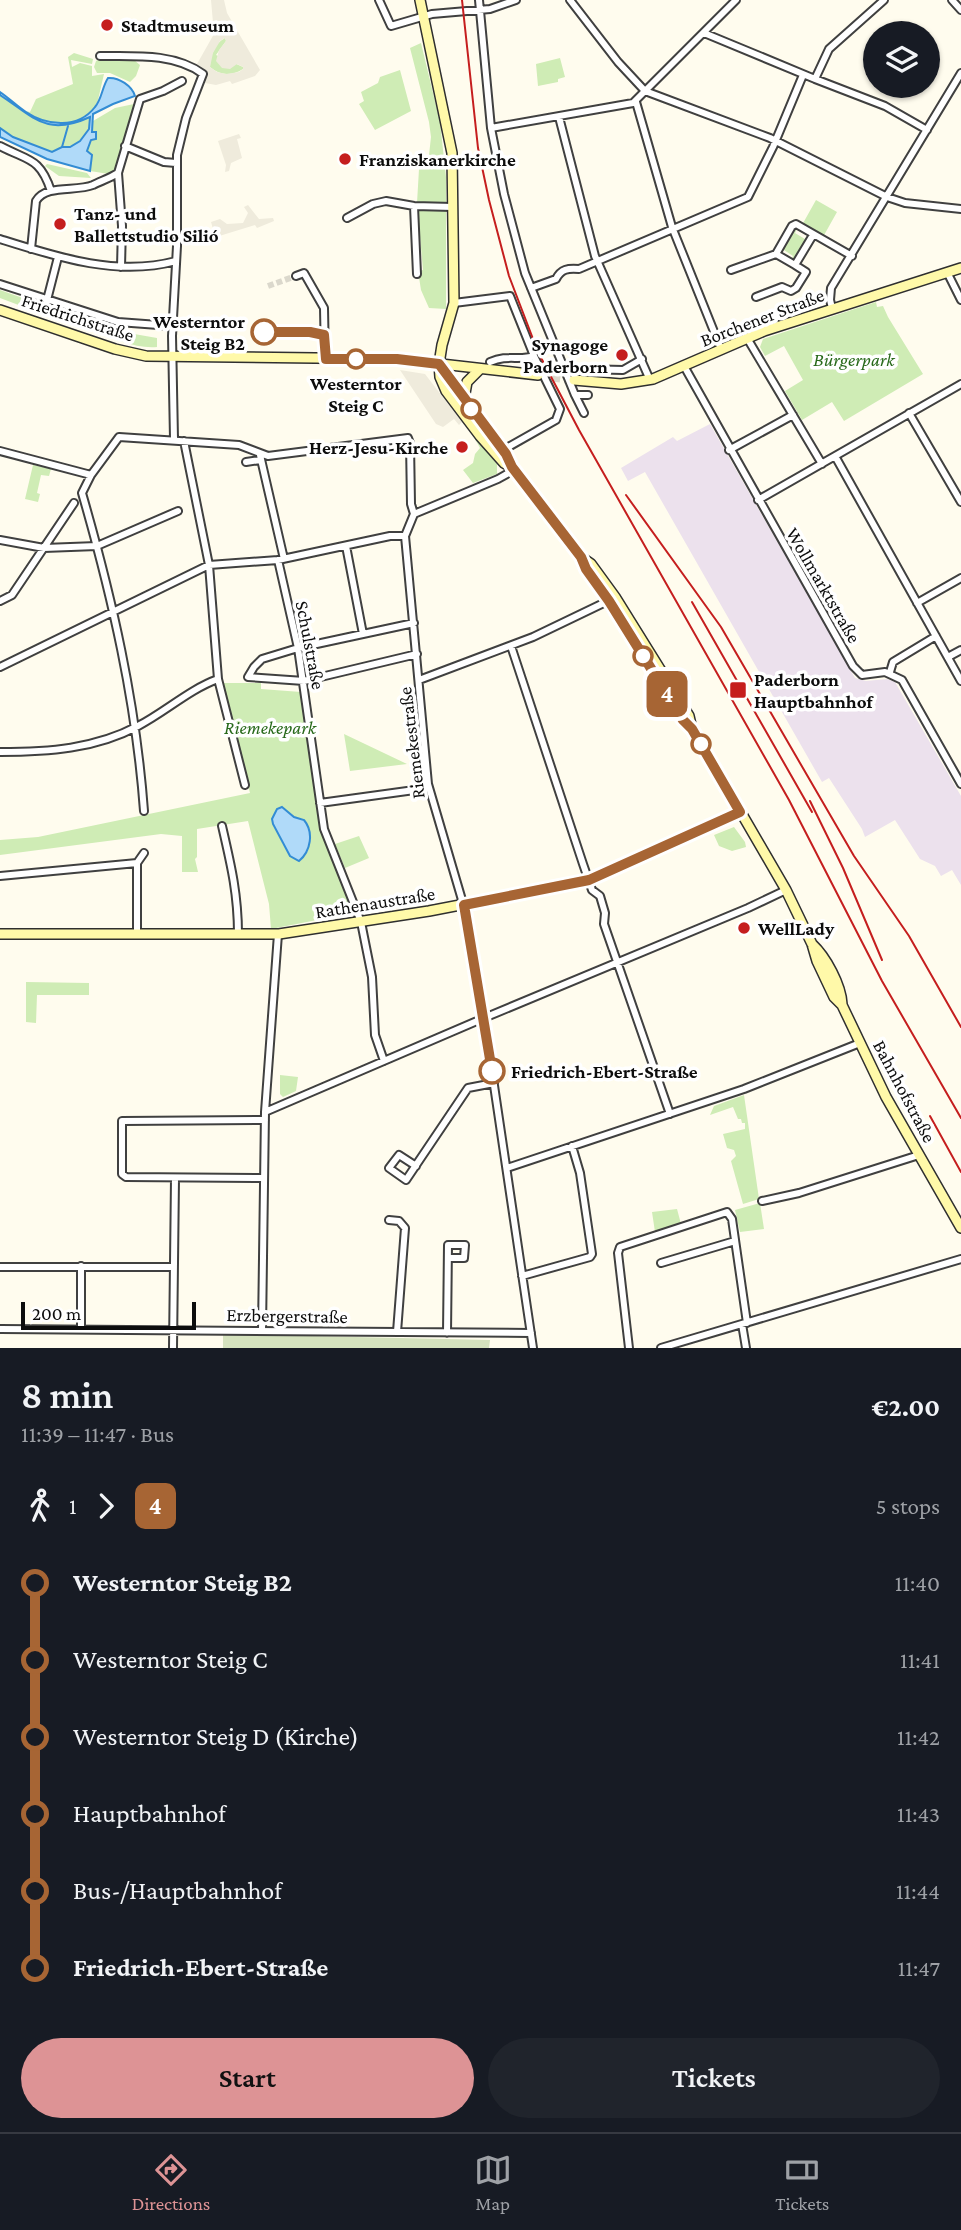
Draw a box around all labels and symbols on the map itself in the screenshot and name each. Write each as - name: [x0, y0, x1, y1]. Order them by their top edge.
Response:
- place label: Stadtmuseum: [121, 15, 234, 36]
- marker: Stadtmuseum: [99, 17, 115, 33]
- place label: Franziskanerkirche: [359, 149, 516, 170]
- marker: Franziskanerkirche: [337, 151, 353, 167]
- place label: Tanz- und Ballettstudio Silió: [74, 203, 219, 246]
- marker: Tanz- und Ballettstudio Silió: [52, 216, 68, 232]
- street label: Borchener Straße: [697, 284, 827, 351]
- street label: Friedrichstraße: [19, 289, 137, 346]
- place label: Westerntor Steig B2: [152, 311, 245, 354]
- marker: Westerntor Steig B2: [251, 319, 277, 345]
- place label: Synagoge Paderborn: [523, 334, 608, 377]
- marker: Synagoge Paderborn: [614, 347, 630, 363]
- marker: Westerntor Steig C: [346, 349, 366, 369]
- park label: Bürgerpark: [813, 349, 895, 370]
- place label: Westerntor Steig C: [309, 373, 402, 416]
- unlabelled marker: [461, 399, 481, 419]
- place label: Herz-Jesu-Kirche: [309, 437, 448, 458]
- marker: Herz-Jesu-Kirche: [454, 439, 470, 455]
- street label: Wollmarktstraße: [782, 524, 865, 647]
- street label: Schulstraße: [292, 599, 329, 691]
- unlabelled marker: [633, 646, 653, 666]
- place label: Paderborn Hauptbahnhof: [754, 669, 875, 712]
- line badge: 4: [644, 671, 690, 717]
- marker: Paderborn Hauptbahnhof: [728, 680, 748, 700]
- street label: Riemekestraße: [394, 686, 429, 800]
- park label: Riemekepark: [224, 717, 317, 738]
- unlabelled marker: [691, 734, 711, 754]
- street label: Rathenaustraße: [314, 883, 436, 922]
- place label: WellLady: [757, 918, 835, 939]
- marker: WellLady: [736, 920, 752, 936]
- street label: Bahnhofstraße: [869, 1037, 940, 1146]
- marker: Friedrich-Ebert-Straße: [479, 1058, 505, 1084]
- place label: Friedrich-Ebert-Straße: [511, 1061, 698, 1082]
- scale bar: [21, 1299, 196, 1331]
- street label: Erzbergerstraße: [226, 1304, 348, 1327]

